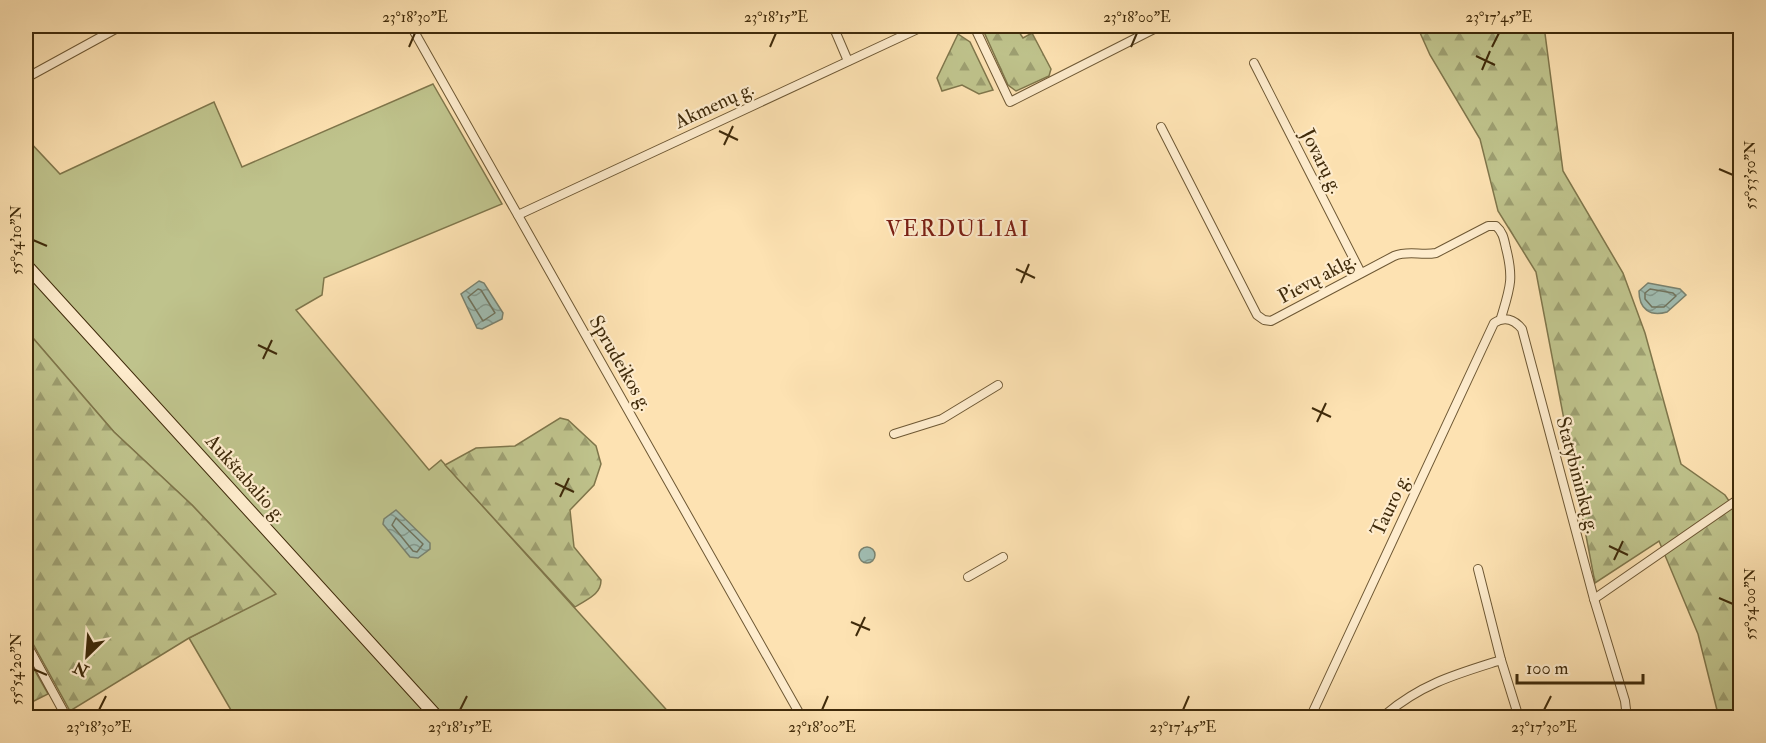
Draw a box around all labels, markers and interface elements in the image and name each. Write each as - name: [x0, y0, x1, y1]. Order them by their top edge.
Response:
- text: 23°18'30"E: [382, 8, 448, 27]
- text: 23°18'15"E: [744, 8, 808, 27]
- text: 23°18'00"E: [1103, 8, 1171, 27]
- text: 23°17'45"E: [1466, 8, 1533, 27]
- street label: Akmenų g.: [670, 76, 758, 135]
- street label: Jovarų g.: [1295, 123, 1349, 198]
- text: 55°53'50"N: [1741, 140, 1760, 209]
- text: 55°54'10"N: [7, 205, 26, 275]
- district label: VERDULIAI: [886, 215, 1030, 243]
- street label: Pievų aklg.: [1274, 247, 1360, 309]
- street label: Sprudeikos g.: [583, 311, 658, 416]
- street label: Statybininkų g.: [1550, 414, 1606, 536]
- street label: Aukštabalio g.: [199, 428, 292, 527]
- street label: Tauro g.: [1365, 470, 1415, 540]
- text: 55°54'00"N: [1741, 567, 1760, 640]
- north arrow: [57, 626, 117, 686]
- text: 55°54'20"N: [7, 632, 26, 705]
- scale bar: [1517, 647, 1643, 685]
- text: N: [70, 656, 93, 681]
- text: 100 m: [1526, 657, 1569, 680]
- text: 23°18'30"E: [66, 718, 132, 737]
- text: 23°18'15"E: [428, 718, 492, 737]
- text: 23°18'00"E: [788, 718, 856, 737]
- text: 23°17'45"E: [1150, 718, 1217, 737]
- text: 23°17'30"E: [1511, 718, 1577, 737]

